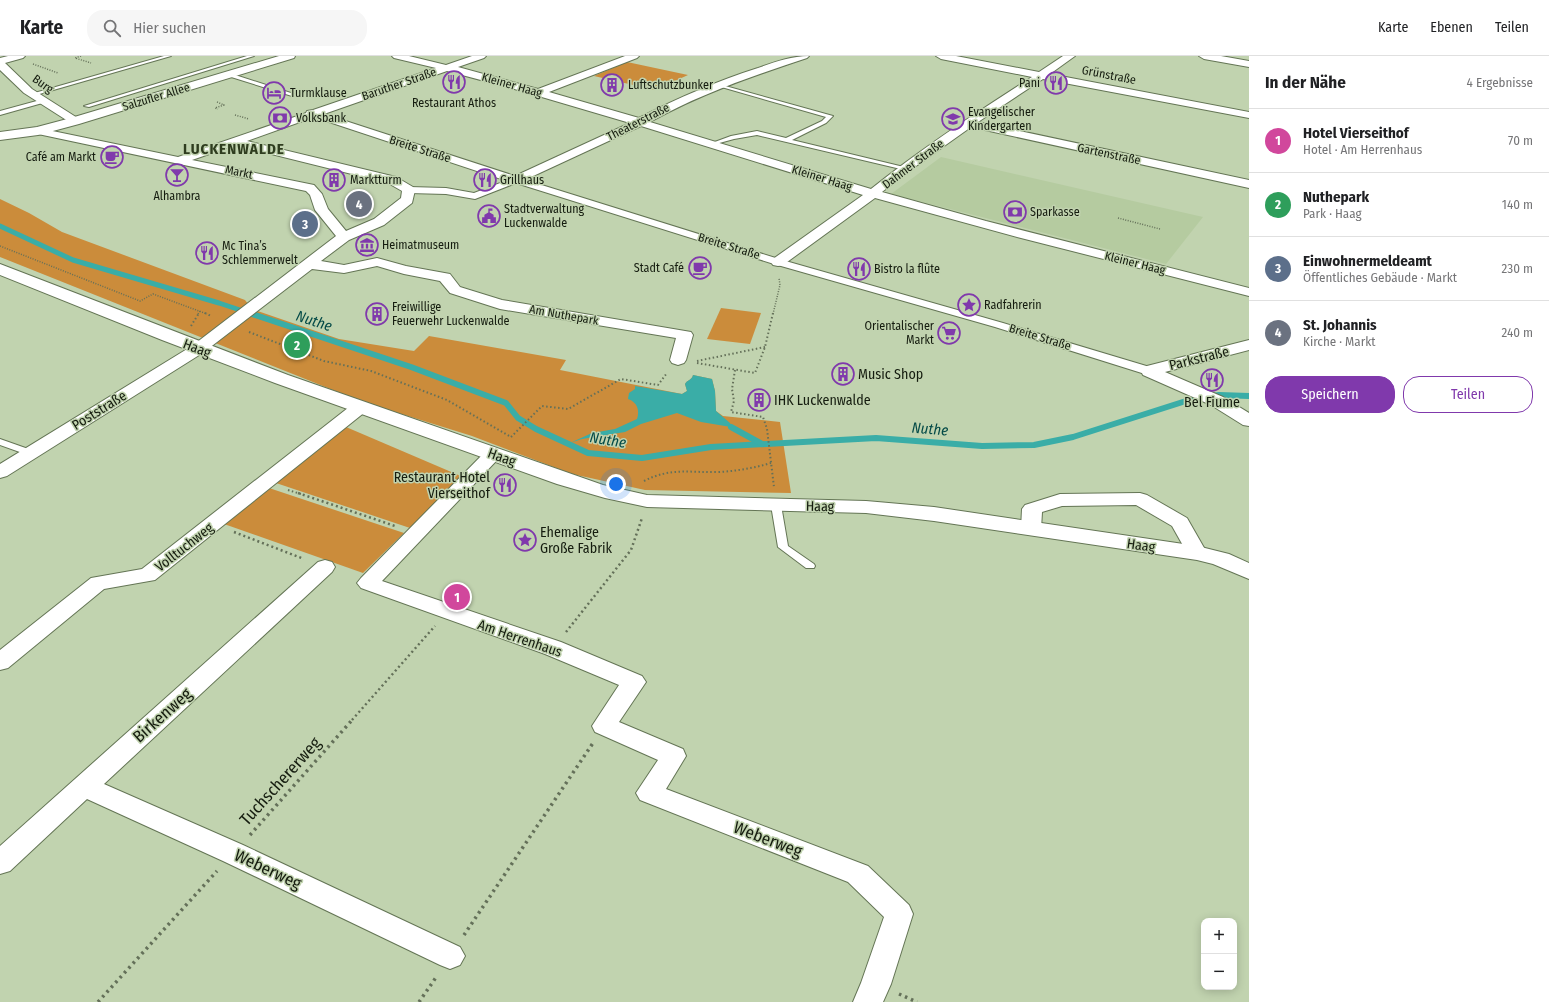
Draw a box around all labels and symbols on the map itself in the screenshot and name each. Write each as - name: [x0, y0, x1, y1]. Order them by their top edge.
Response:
- street label: Grünstraße: [1081, 63, 1137, 87]
- street label: Baruther Straße: [360, 65, 438, 103]
- restaurant icon: Restaurant Athos: [441, 69, 467, 95]
- street label: Kleiner Haag: [480, 70, 544, 100]
- restaurant icon: Pani: [1043, 70, 1069, 96]
- street label: Burg: [30, 72, 57, 96]
- building icon: Luftschutzbunker: [599, 72, 625, 98]
- place label: Pani: [1019, 76, 1040, 90]
- place label: Luftschutzbunker: [628, 78, 714, 92]
- street label: Salzufler Allee: [121, 80, 191, 114]
- hotel icon: Turmklause: [261, 80, 287, 106]
- place label: Turmklause: [290, 86, 347, 100]
- place label: Restaurant Athos: [412, 96, 496, 110]
- street label: Theaterstraße: [604, 100, 672, 144]
- bank icon: Volksbank: [267, 105, 293, 131]
- place label: Evangelischer Kindergarten: [968, 105, 1036, 133]
- school or university icon: Evangelischer Kindergarten: [940, 106, 966, 132]
- place label: Volksbank: [296, 111, 346, 125]
- street label: Breite Straße: [388, 132, 453, 166]
- street label: Dahmer Straße: [880, 136, 946, 192]
- district label: LUCKENWALDE: [183, 140, 285, 158]
- street label: Gartenstraße: [1076, 140, 1142, 168]
- cafe icon: Café am Markt: [99, 144, 125, 170]
- place label: Café am Markt: [26, 150, 96, 164]
- bar icon: Alhambra: [164, 162, 190, 188]
- street label: Markt: [224, 162, 254, 182]
- street label: Kleiner Haag: [790, 162, 854, 194]
- building icon: Marktturm: [321, 167, 347, 193]
- restaurant icon: Grillhaus: [472, 167, 498, 193]
- place label: Marktturm: [350, 173, 402, 187]
- place label: Grillhaus: [500, 173, 544, 187]
- place label: Alhambra: [154, 189, 201, 203]
- pin: 4: [346, 189, 372, 219]
- bank icon: Sparkasse: [1002, 199, 1028, 225]
- place label: Stadtverwaltung Luckenwalde: [504, 202, 585, 230]
- public building icon: Stadtverwaltung Luckenwalde: [476, 203, 502, 229]
- place label: Sparkasse: [1030, 205, 1080, 219]
- pin: 3: [292, 209, 318, 239]
- street label: Breite Straße: [696, 230, 762, 262]
- museum icon: Heimatmuseum: [354, 232, 380, 258]
- place label: Heimatmuseum: [382, 238, 459, 252]
- place label: Mc Tina’s Schlemmerwelt: [222, 239, 298, 267]
- restaurant icon: Mc Tina’s Schlemmerwelt: [194, 240, 220, 266]
- street label: Kleiner Haag: [1103, 249, 1167, 277]
- cafe icon: Stadt Café: [687, 255, 713, 281]
- restaurant icon: Bistro la flûte: [846, 256, 872, 282]
- place label: Stadt Café: [634, 261, 684, 275]
- place label: Bistro la flûte: [874, 262, 940, 276]
- place icon: Radfahrerin: [956, 292, 982, 318]
- place label: Radfahrerin: [984, 298, 1042, 312]
- place label: Freiwillige Feuerwehr Luckenwalde: [392, 300, 510, 328]
- building icon: Freiwillige Feuerwehr Luckenwalde: [364, 301, 390, 327]
- street label: Am Nuthepark: [528, 302, 600, 328]
- water label: Nuthe: [294, 307, 334, 335]
- place label: Orientalischer Markt: [865, 319, 935, 347]
- supermarket icon: Orientalischer Markt: [936, 320, 962, 346]
- street label: Breite Straße: [1007, 321, 1073, 353]
- pin: 2: [284, 330, 310, 360]
- street label: Haag: [180, 335, 214, 362]
- street label: Parkstraße: [1167, 343, 1231, 374]
- building icon: Music Shop: [830, 361, 856, 387]
- place label: Music Shop: [858, 366, 923, 383]
- restaurant icon: Bel Fiume: [1199, 367, 1225, 393]
- street label: Poststraße: [69, 387, 130, 434]
- building icon: IHK Luckenwalde: [746, 387, 772, 413]
- place label: IHK Luckenwalde: [774, 392, 871, 409]
- place label: Bel Fiume: [1184, 394, 1240, 411]
- water label: Nuthe: [911, 418, 949, 440]
- water label: Nuthe: [588, 428, 628, 452]
- street label: Haag: [485, 445, 519, 470]
- place label: Restaurant Hotel Vierseithof: [394, 469, 492, 502]
- restaurant icon: Restaurant Hotel Vierseithof: [492, 472, 518, 498]
- your location: [606, 474, 626, 494]
- street label: Haag: [806, 498, 835, 515]
- street label: Volltuchweg: [152, 519, 217, 575]
- place label: Ehemalige Große Fabrik: [540, 524, 613, 557]
- place icon: Ehemalige Große Fabrik: [512, 527, 538, 553]
- street label: Haag: [1126, 535, 1157, 556]
- pin: 1: [444, 582, 470, 612]
- street label: Am Herrenhaus: [475, 616, 564, 661]
- street label: Birkenweg: [128, 683, 196, 747]
- street label: Tuchschererweg: [235, 733, 325, 830]
- street label: Weberweg: [731, 817, 805, 862]
- street label: Weberweg: [231, 845, 305, 894]

